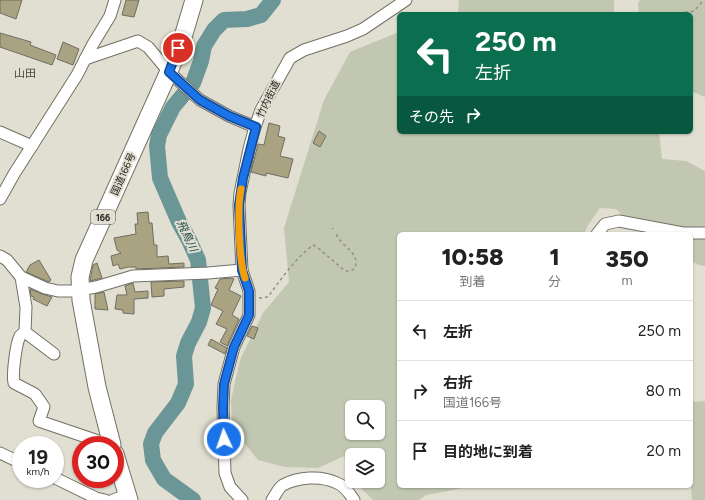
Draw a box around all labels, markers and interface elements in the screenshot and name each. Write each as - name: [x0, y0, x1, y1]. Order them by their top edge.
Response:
- text: 250 m: [475, 24, 557, 58]
- icon: left: [409, 28, 461, 80]
- pin: [161, 31, 195, 65]
- icon: arrive: [167, 37, 189, 59]
- text: 左折: [475, 62, 511, 84]
- district label: 山田: [14, 67, 36, 80]
- street label: 竹内街道: [253, 78, 283, 120]
- icon: right: [462, 104, 484, 126]
- text: その先: [409, 108, 454, 126]
- street label: 国道166号: [108, 151, 138, 197]
- road number: 166: [91, 210, 115, 224]
- water label: 飛鳥川: [174, 218, 200, 255]
- text: 10:58: [441, 242, 504, 271]
- text: 1: [549, 242, 560, 271]
- text: 350: [605, 244, 649, 273]
- text: m: [622, 273, 633, 288]
- text: 到着: [460, 274, 486, 289]
- text: 分: [548, 274, 561, 289]
- icon: left: [409, 320, 431, 342]
- text: 250 m: [638, 322, 681, 340]
- text: 左折: [443, 323, 473, 341]
- text: 右折: [443, 374, 473, 392]
- icon: right: [409, 380, 431, 402]
- text: 80 m: [646, 382, 681, 400]
- text: 国道166号: [443, 395, 502, 410]
- map controls: [345, 400, 385, 488]
- button: search: [345, 400, 385, 440]
- position arrow: [203, 418, 245, 460]
- speed limit sign: 30: [72, 436, 124, 488]
- icon: arrive: [409, 440, 431, 462]
- text: 20 m: [647, 442, 681, 460]
- text: 目的地に到着: [443, 443, 533, 461]
- text: 19: [28, 445, 48, 469]
- button: layers: [345, 448, 385, 488]
- text: km/h: [27, 465, 49, 478]

